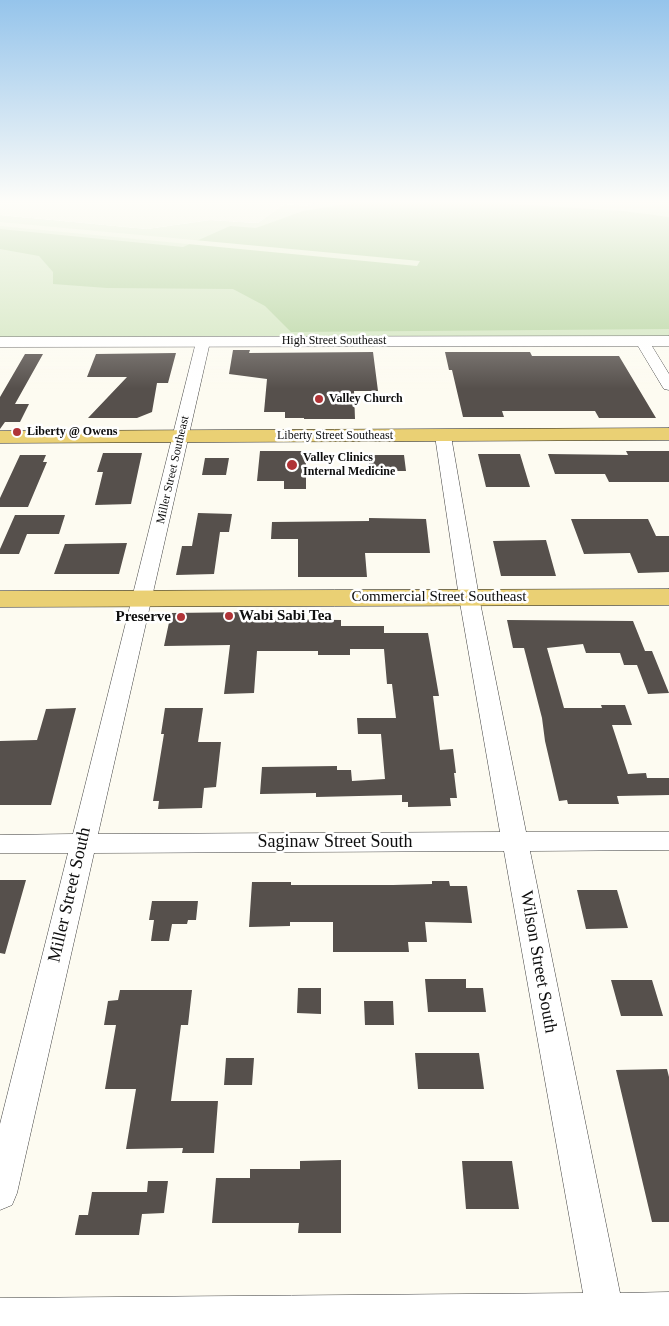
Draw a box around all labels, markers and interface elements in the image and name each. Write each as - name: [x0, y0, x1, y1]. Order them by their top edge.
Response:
- street label: High Street Southeast: [282, 334, 386, 348]
- place label: Valley Church: [329, 392, 403, 406]
- marker: Valley Church: [313, 393, 325, 405]
- street label: Miller Street Southeast: [154, 414, 192, 526]
- place label: Liberty @ Owens: [27, 425, 117, 439]
- marker: Liberty @ Owens: [11, 426, 23, 438]
- street label: Liberty Street Southeast: [277, 429, 393, 443]
- place label: Valley Clinics Internal Medicine: [303, 451, 395, 479]
- marker: Valley Clinics Internal Medicine: [285, 458, 299, 472]
- street label: Commercial Street Southeast: [352, 588, 526, 606]
- place label: Wabi Sabi Tea: [239, 607, 332, 625]
- place label: Preserve: [115, 608, 171, 626]
- marker: Wabi Sabi Tea: [223, 610, 235, 622]
- marker: Preserve: [175, 611, 187, 623]
- street label: Miller Street South: [44, 825, 96, 965]
- street label: Saginaw Street South: [258, 831, 412, 853]
- street label: Wilson Street South: [515, 889, 561, 1035]

